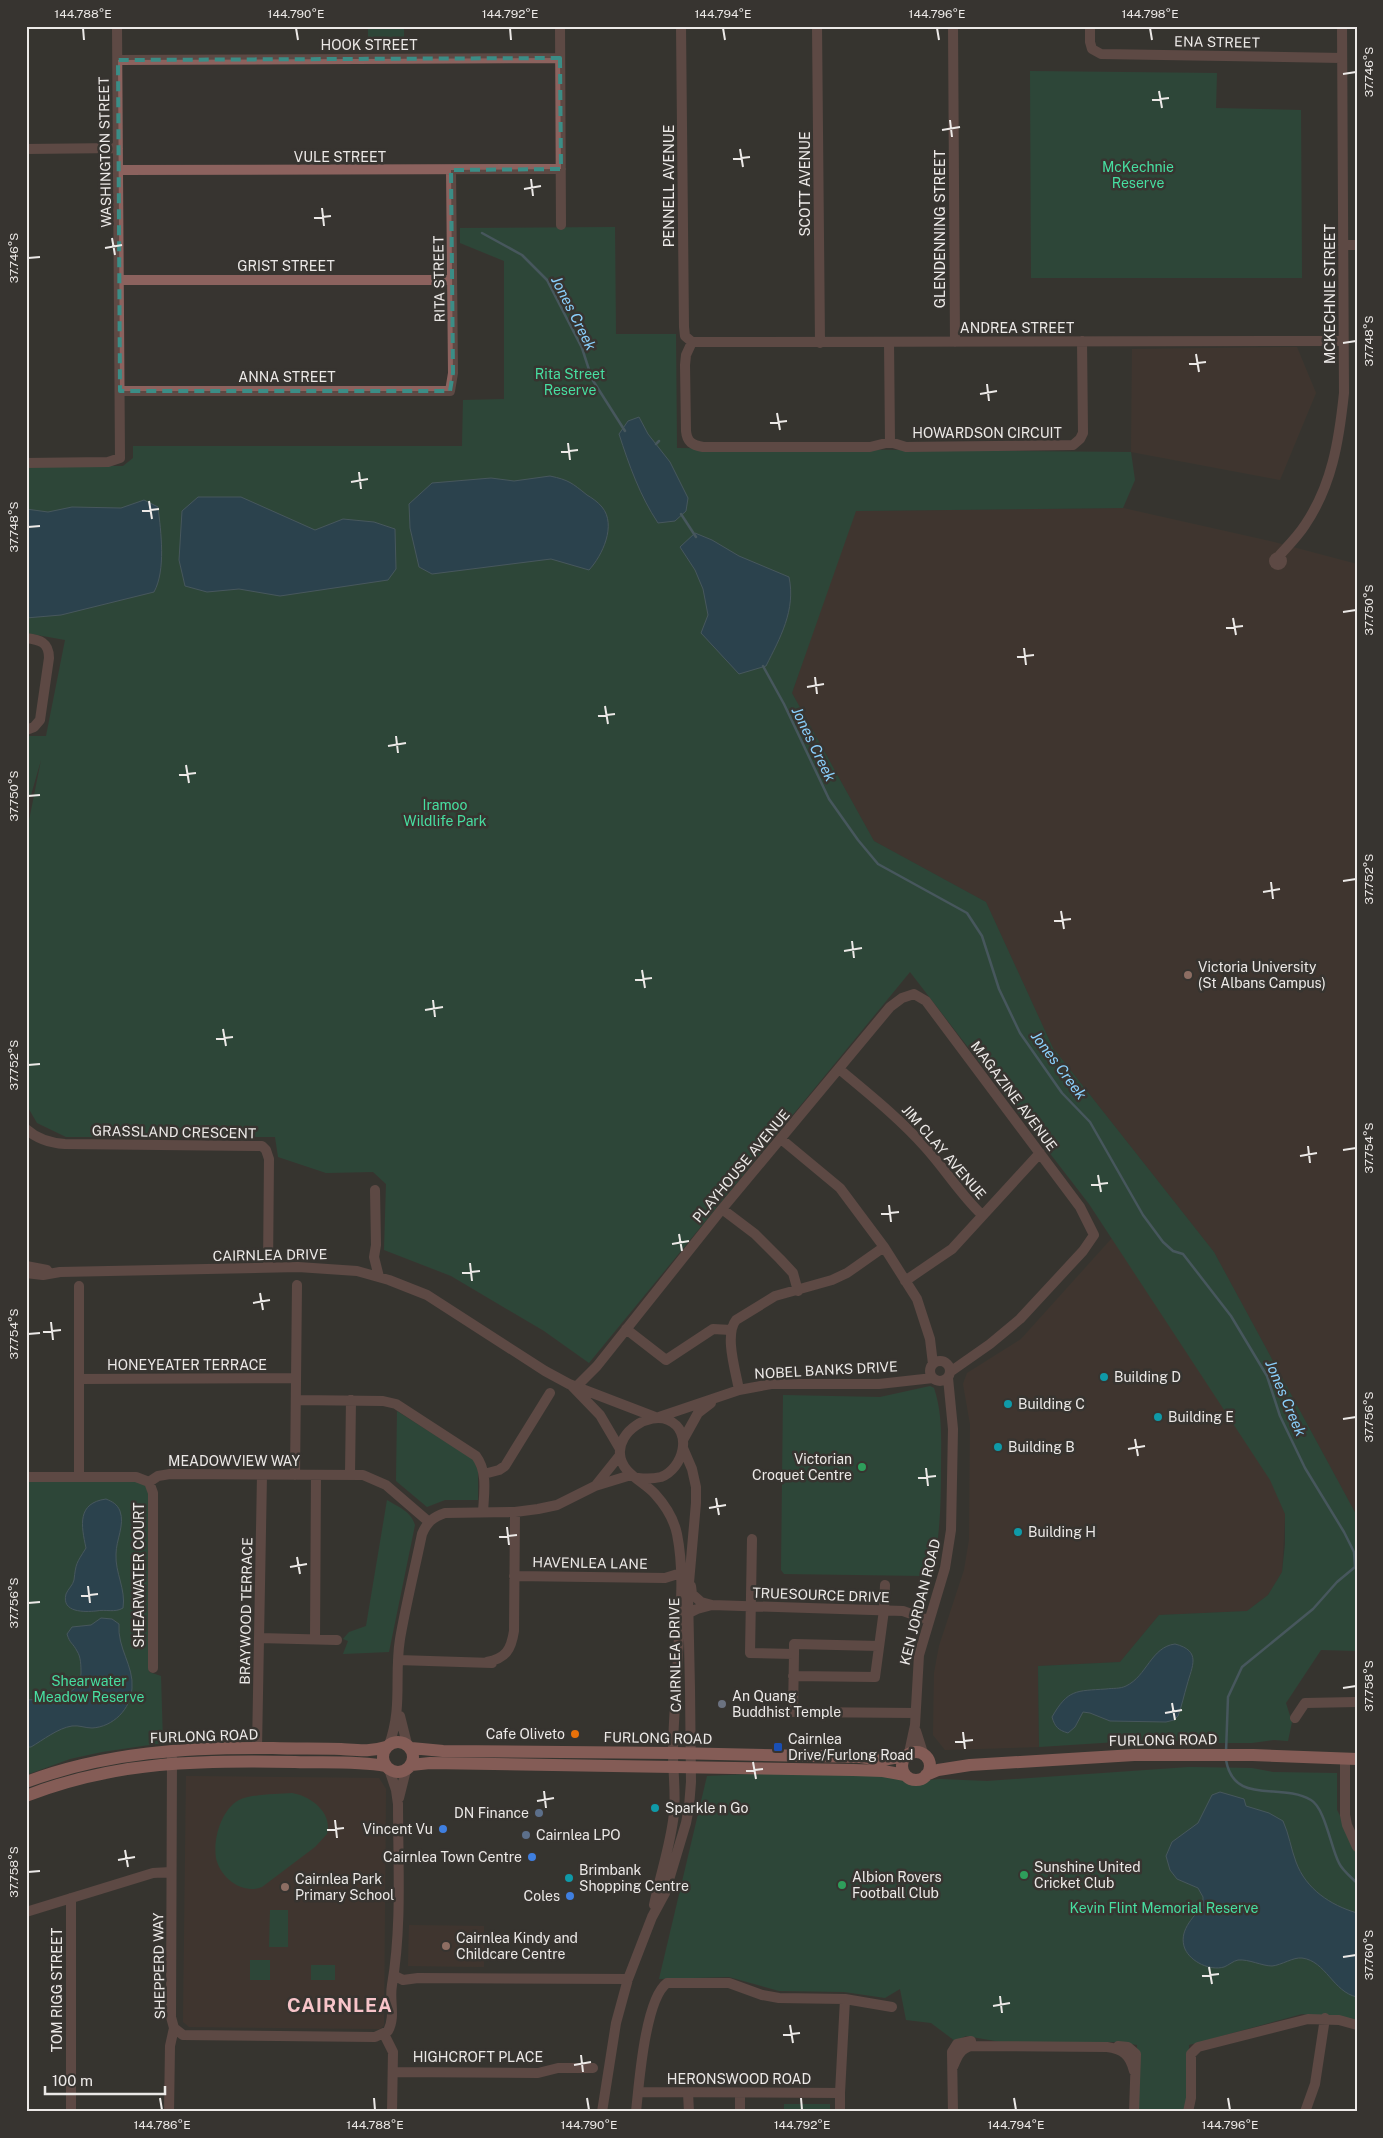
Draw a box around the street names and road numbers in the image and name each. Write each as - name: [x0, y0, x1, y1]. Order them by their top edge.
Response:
- street label: ENA STREET: [1174, 33, 1260, 51]
- street label: HOOK STREET: [320, 37, 418, 53]
- street label: WASHINGTON STREET: [96, 76, 114, 228]
- street label: PENNELL AVENUE: [661, 125, 677, 247]
- street label: SCOTT AVENUE: [797, 131, 813, 237]
- street label: VULE STREET: [294, 149, 386, 165]
- street label: GLENDENNING STREET: [932, 150, 948, 308]
- street label: MCKECHNIE STREET: [1322, 224, 1338, 364]
- street label: RITA STREET: [430, 235, 448, 323]
- street label: GRIST STREET: [237, 258, 335, 274]
- street label: ANDREA STREET: [960, 320, 1074, 336]
- street label: ANNA STREET: [238, 369, 336, 385]
- street label: HOWARDSON CIRCUIT: [912, 425, 1062, 441]
- street label: MAGAZINE AVENUE: [968, 1038, 1060, 1154]
- street label: JIM CLAY AVENUE: [899, 1102, 989, 1202]
- street label: PLAYHOUSE AVENUE: [689, 1106, 793, 1226]
- street label: GRASSLAND CRESCENT: [92, 1123, 256, 1141]
- street label: CAIRNLEA DRIVE: [213, 1246, 327, 1264]
- street label: HONEYEATER TERRACE: [107, 1357, 267, 1373]
- street label: NOBEL BANKS DRIVE: [754, 1358, 898, 1382]
- street label: MEADOWVIEW WAY: [168, 1453, 300, 1469]
- street label: SHEARWATER COURT: [131, 1502, 147, 1648]
- street label: BRAYWOOD TERRACE: [237, 1537, 255, 1685]
- street label: KEN JORDAN ROAD: [897, 1537, 943, 1667]
- street label: HAVENLEA LANE: [532, 1554, 648, 1572]
- street label: TRUESOURCE DRIVE: [752, 1585, 890, 1605]
- street label: CAIRNLEA DRIVE: [666, 1598, 684, 1712]
- street label: FURLONG ROAD: [149, 1726, 259, 1746]
- street label: FURLONG ROAD: [604, 1729, 712, 1747]
- street label: FURLONG ROAD: [1109, 1731, 1217, 1749]
- street label: SHEPPERD WAY: [150, 1912, 168, 2020]
- street label: TOM RIGG STREET: [49, 1928, 65, 2052]
- street label: HIGHCROFT PLACE: [413, 2049, 543, 2065]
- street label: HERONSWOOD ROAD: [667, 2071, 811, 2087]

